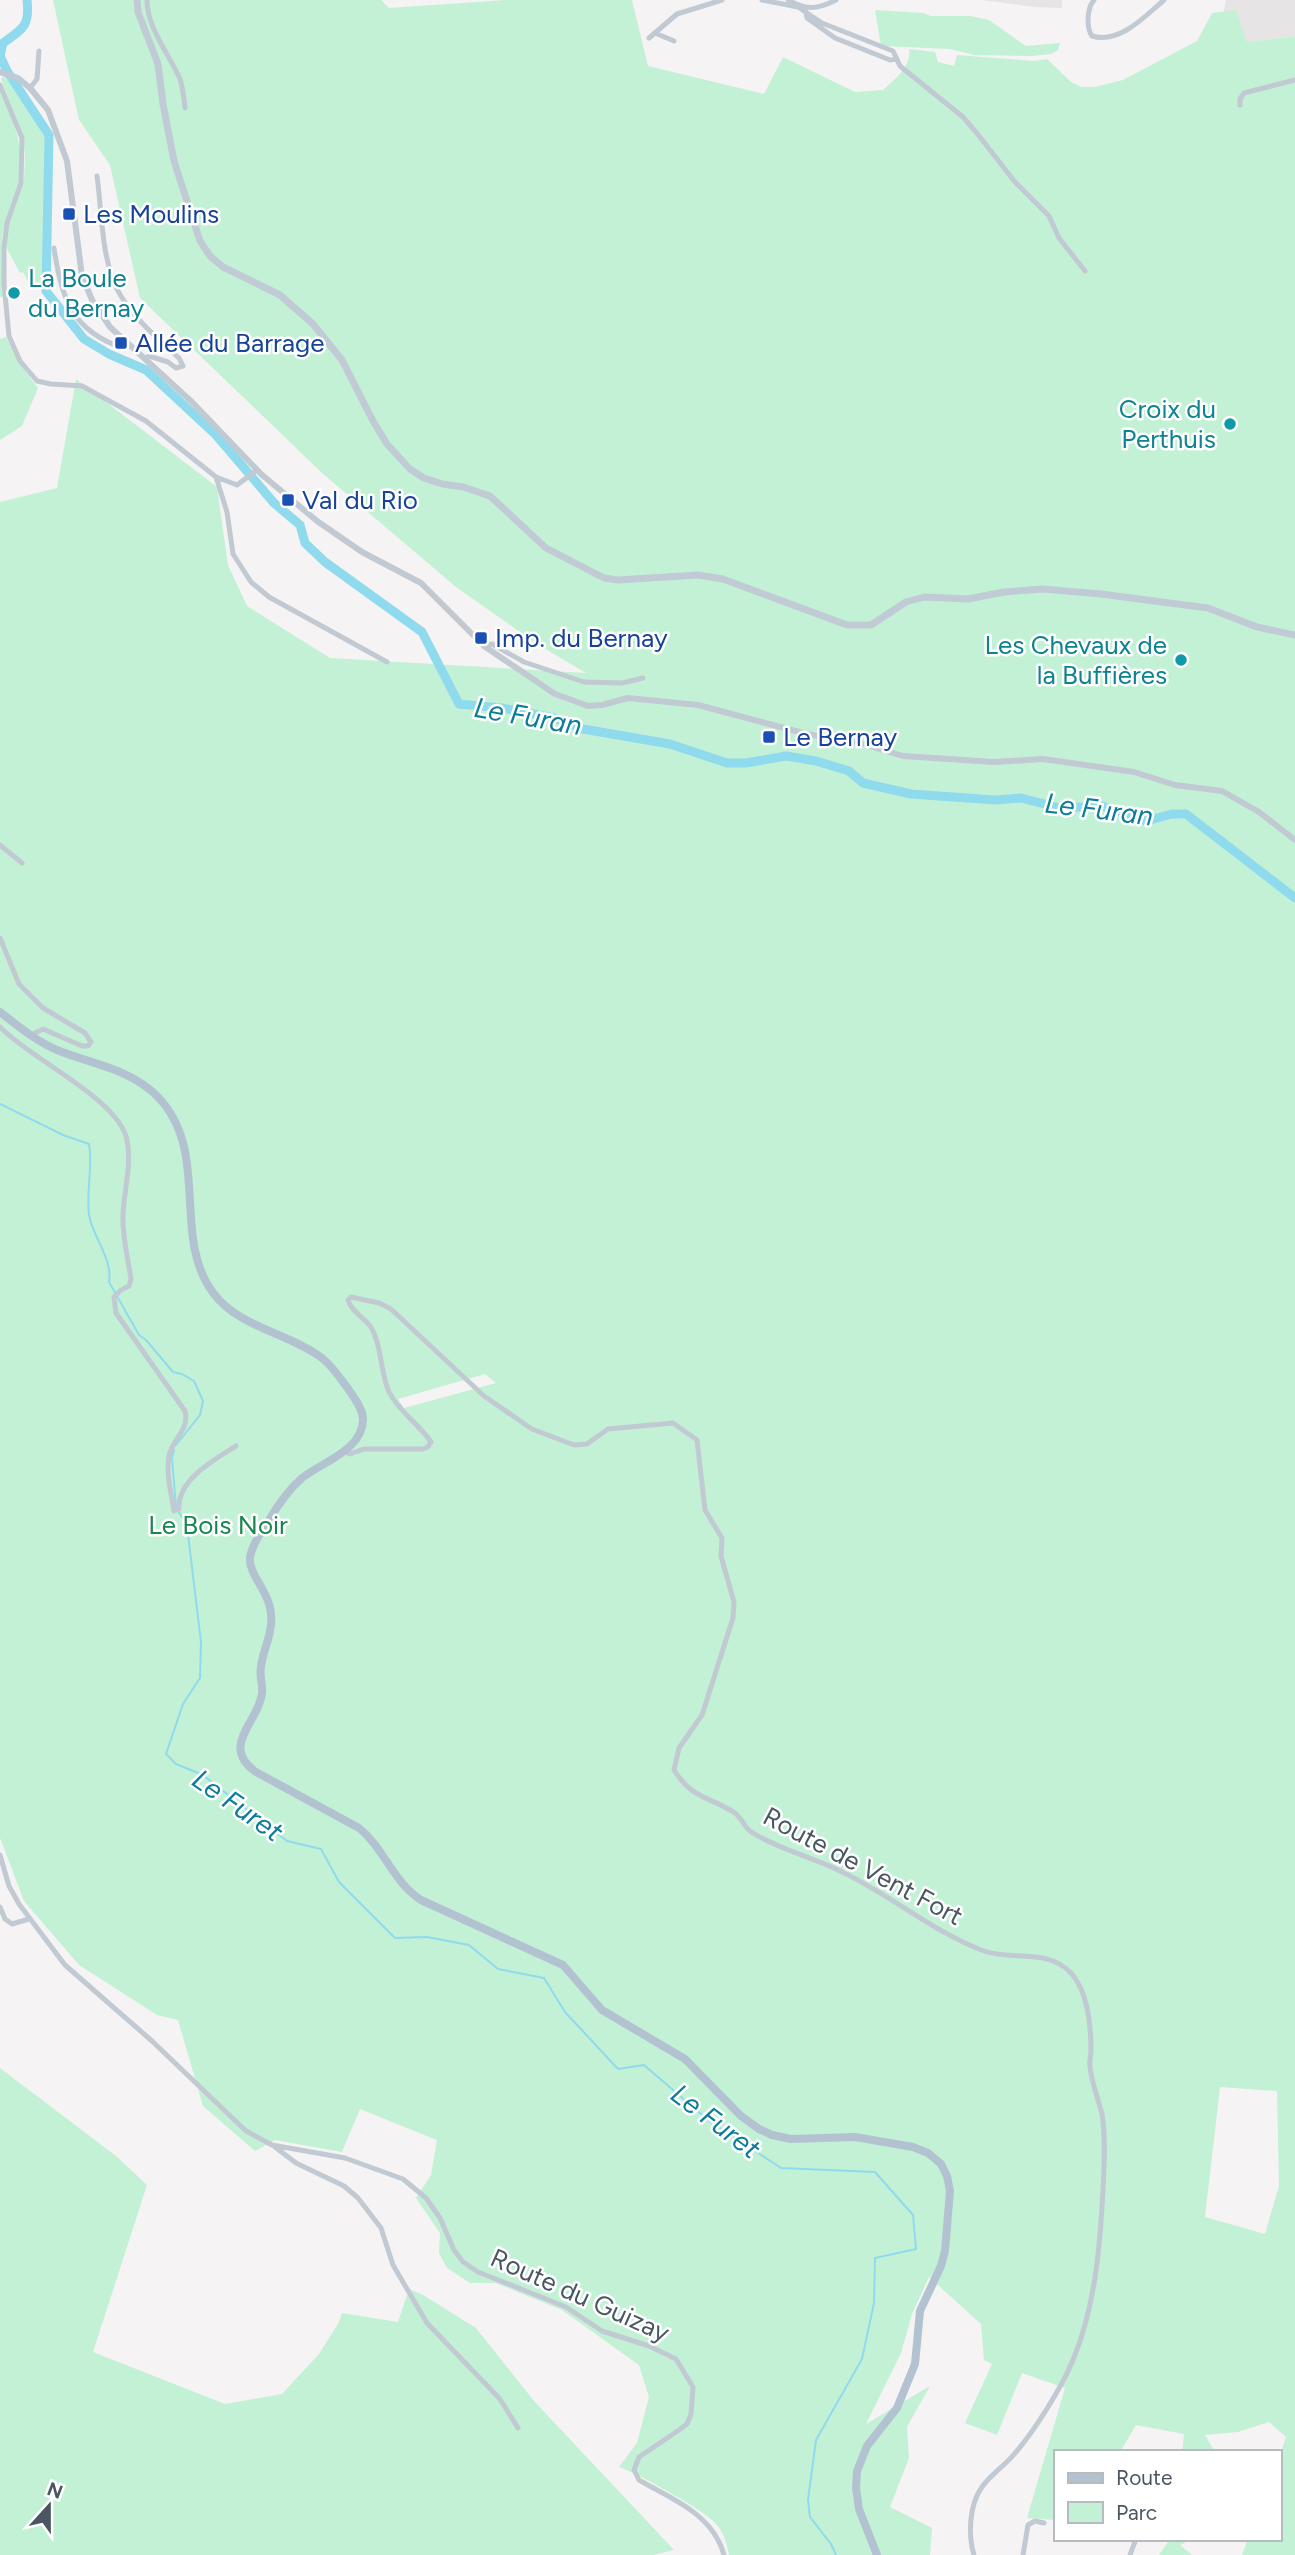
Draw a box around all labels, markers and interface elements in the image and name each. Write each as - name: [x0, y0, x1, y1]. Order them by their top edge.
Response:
- place label: Les Moulins: [83, 198, 219, 230]
- marker: Les Moulins: [61, 206, 77, 222]
- place label: La Boule du Bernay: [28, 262, 145, 324]
- marker: La Boule du Bernay: [6, 285, 22, 301]
- place label: Allée du Barrage: [135, 327, 325, 359]
- marker: Allée du Barrage: [113, 335, 129, 351]
- place label: Croix du Perthuis: [1119, 393, 1216, 455]
- marker: Croix du Perthuis: [1222, 416, 1238, 432]
- place label: Val du Rio: [302, 484, 418, 516]
- marker: Val du Rio: [280, 492, 296, 508]
- place label: Imp. du Bernay: [495, 622, 668, 654]
- place label: Les Chevaux de la Buffières: [984, 629, 1167, 691]
- marker: Imp. du Bernay: [473, 630, 489, 646]
- marker: Les Chevaux de la Buffières: [1173, 652, 1189, 668]
- water label: Le Furan: [471, 690, 585, 742]
- place label: Le Bernay: [783, 721, 898, 753]
- marker: Le Bernay: [761, 729, 777, 745]
- water label: Le Furan: [1043, 785, 1155, 833]
- park label: Le Bois Noir: [148, 1509, 288, 1541]
- water label: Le Furet: [186, 1762, 290, 1849]
- street label: Route de Vent Fort: [758, 1800, 969, 1932]
- water label: Le Furet: [665, 2076, 767, 2166]
- street label: Route du Guizay: [486, 2241, 675, 2349]
- legend: [1054, 2450, 1281, 2541]
- text: Route: [1116, 2465, 1172, 2490]
- north arrow: [14, 2471, 84, 2541]
- text: N: [44, 2477, 66, 2504]
- text: Parc: [1116, 2500, 1157, 2525]

